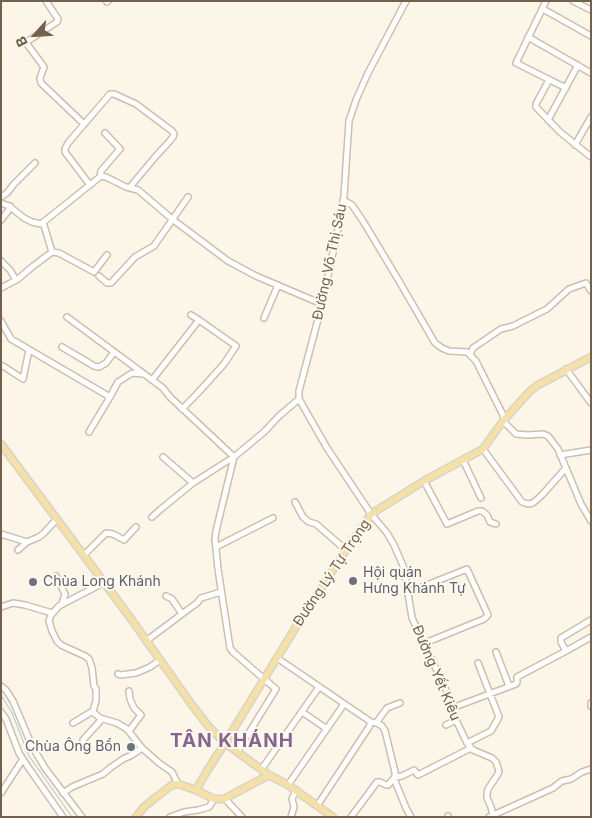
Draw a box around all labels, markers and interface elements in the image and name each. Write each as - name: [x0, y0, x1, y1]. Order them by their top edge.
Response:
- north arrow: [10, 10, 60, 60]
- text: B: [11, 34, 31, 50]
- street label: Đường Võ Thị Sáu: [309, 202, 351, 322]
- street label: Đường Lý Tự Trọng: [290, 516, 374, 630]
- place label: Hội quán Hưng Khánh Tự: [363, 565, 466, 598]
- place label: Chùa Long Khánh: [43, 574, 161, 590]
- marker: Hội quán Hưng Khánh Tự: [347, 575, 359, 587]
- marker: Chùa Long Khánh: [27, 576, 39, 588]
- street label: Đường Yết Kiêu: [408, 623, 464, 723]
- district label: TÂN KHÁNH: [169, 730, 295, 752]
- place label: Chùa Ông Bổn: [25, 739, 121, 755]
- marker: Chùa Ông Bổn: [125, 741, 137, 753]

